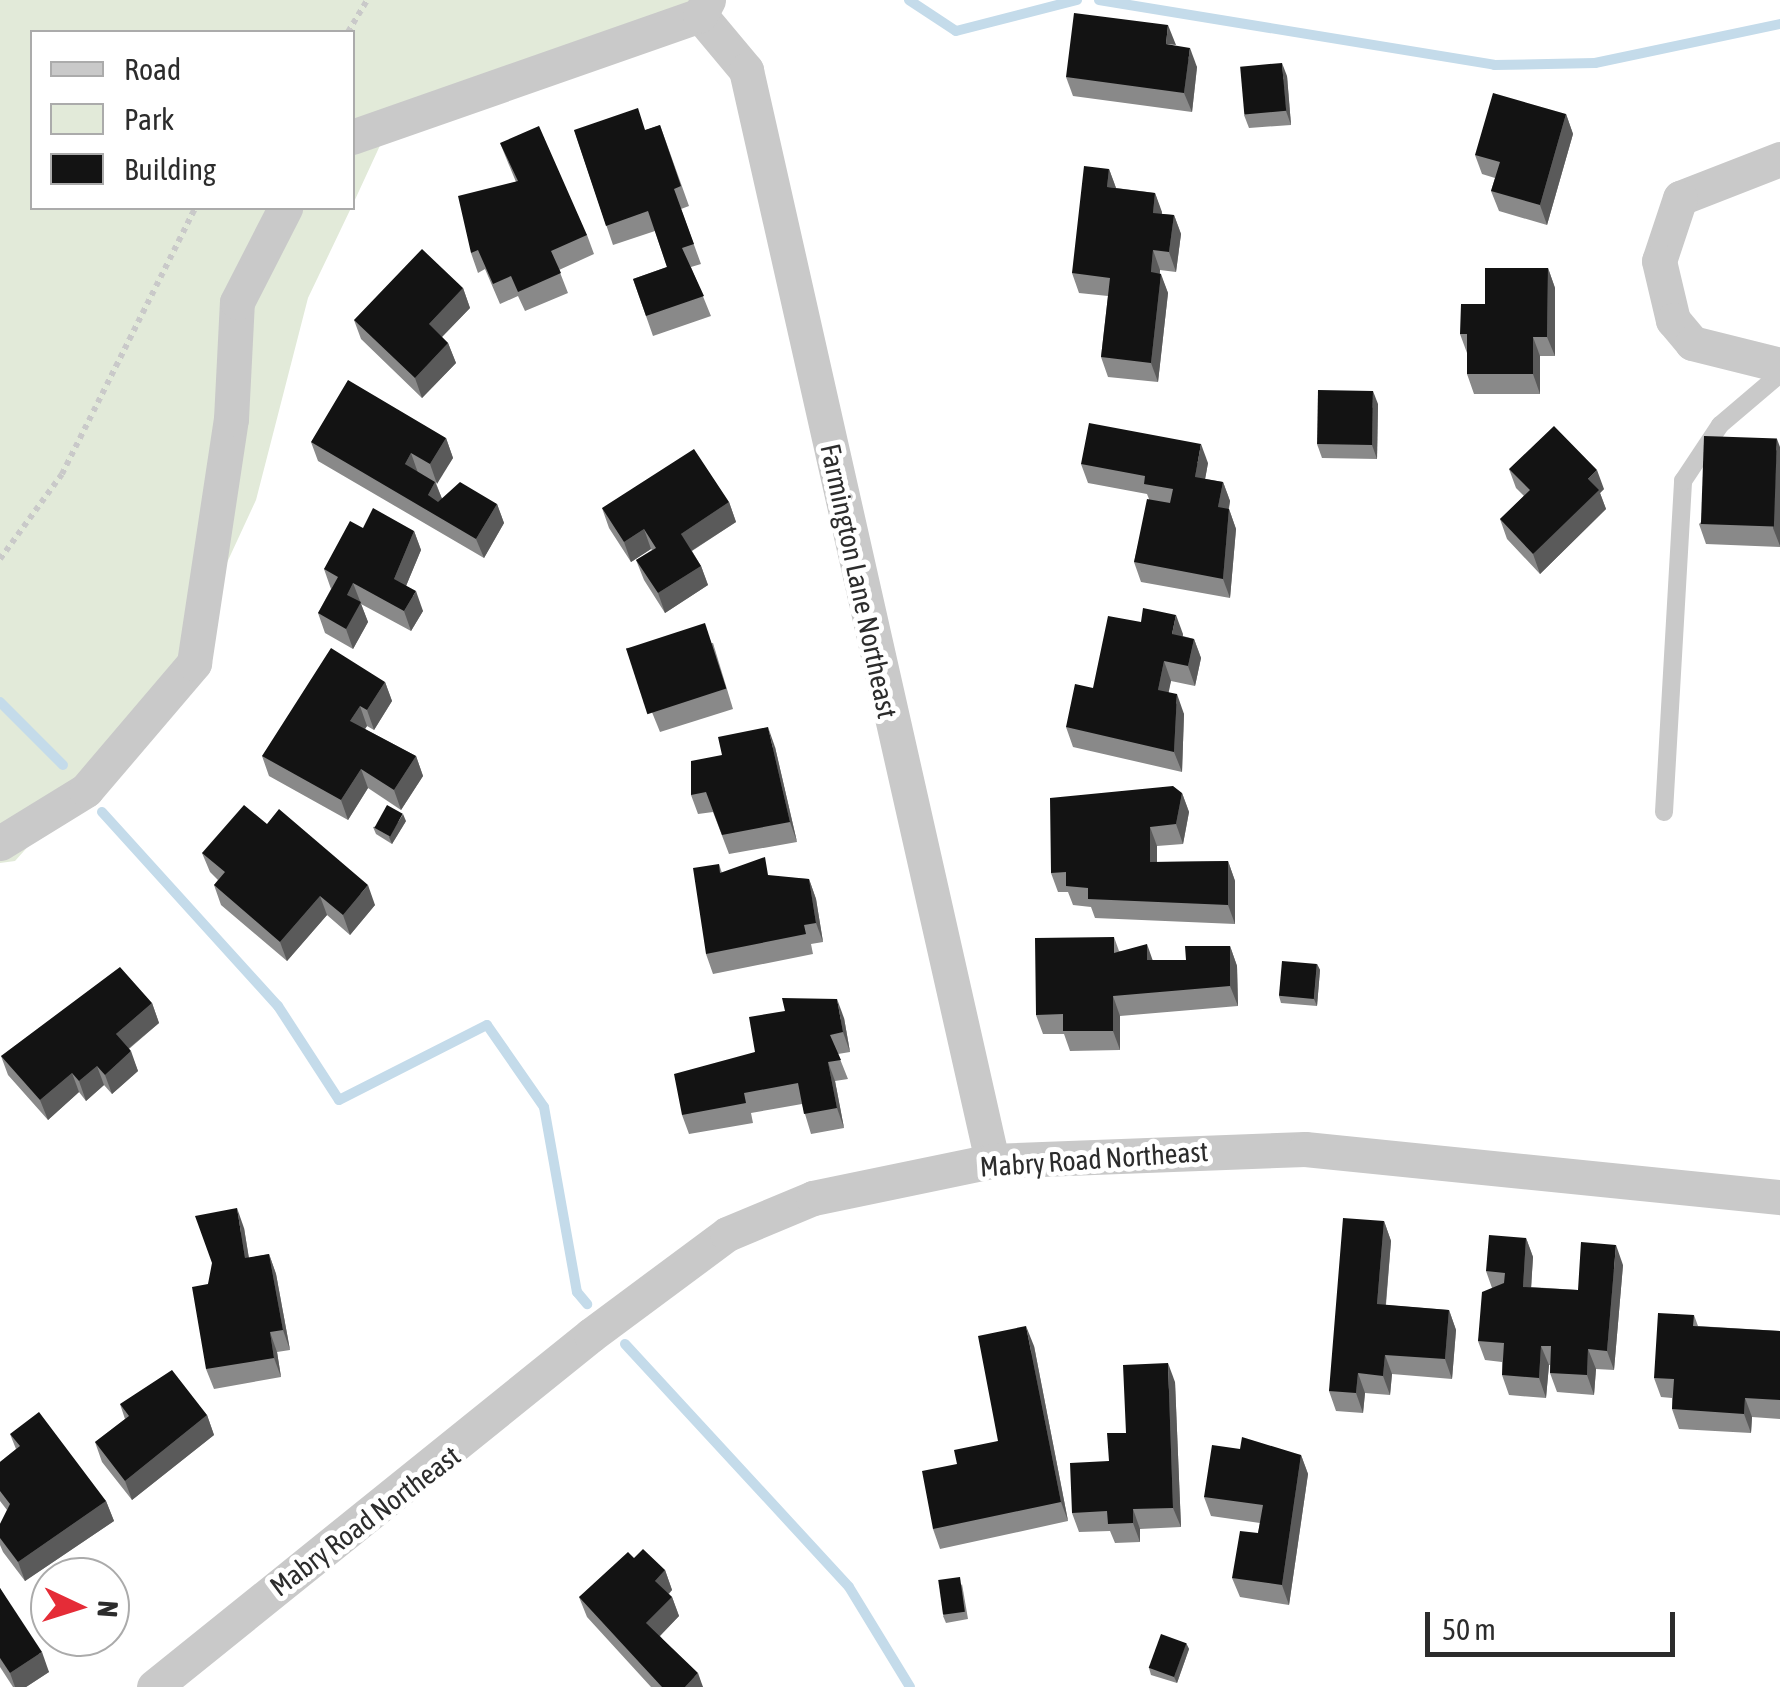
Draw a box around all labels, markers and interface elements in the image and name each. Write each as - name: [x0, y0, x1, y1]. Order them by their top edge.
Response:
- legend: [30, 30, 355, 210]
- text: Road: [124, 52, 181, 86]
- text: Park: [124, 102, 174, 136]
- text: Building: [124, 152, 216, 186]
- street label: Farmington Lane Northeast: [814, 441, 904, 721]
- street label: Mabry Road Northeast: [979, 1134, 1209, 1184]
- street label: Mabry Road Northeast: [263, 1439, 467, 1603]
- north arrow: [30, 1557, 130, 1657]
- scale bar: [1430, 1592, 1680, 1654]
- text: N: [91, 1600, 124, 1618]
- text: 50 m: [1442, 1612, 1496, 1646]

